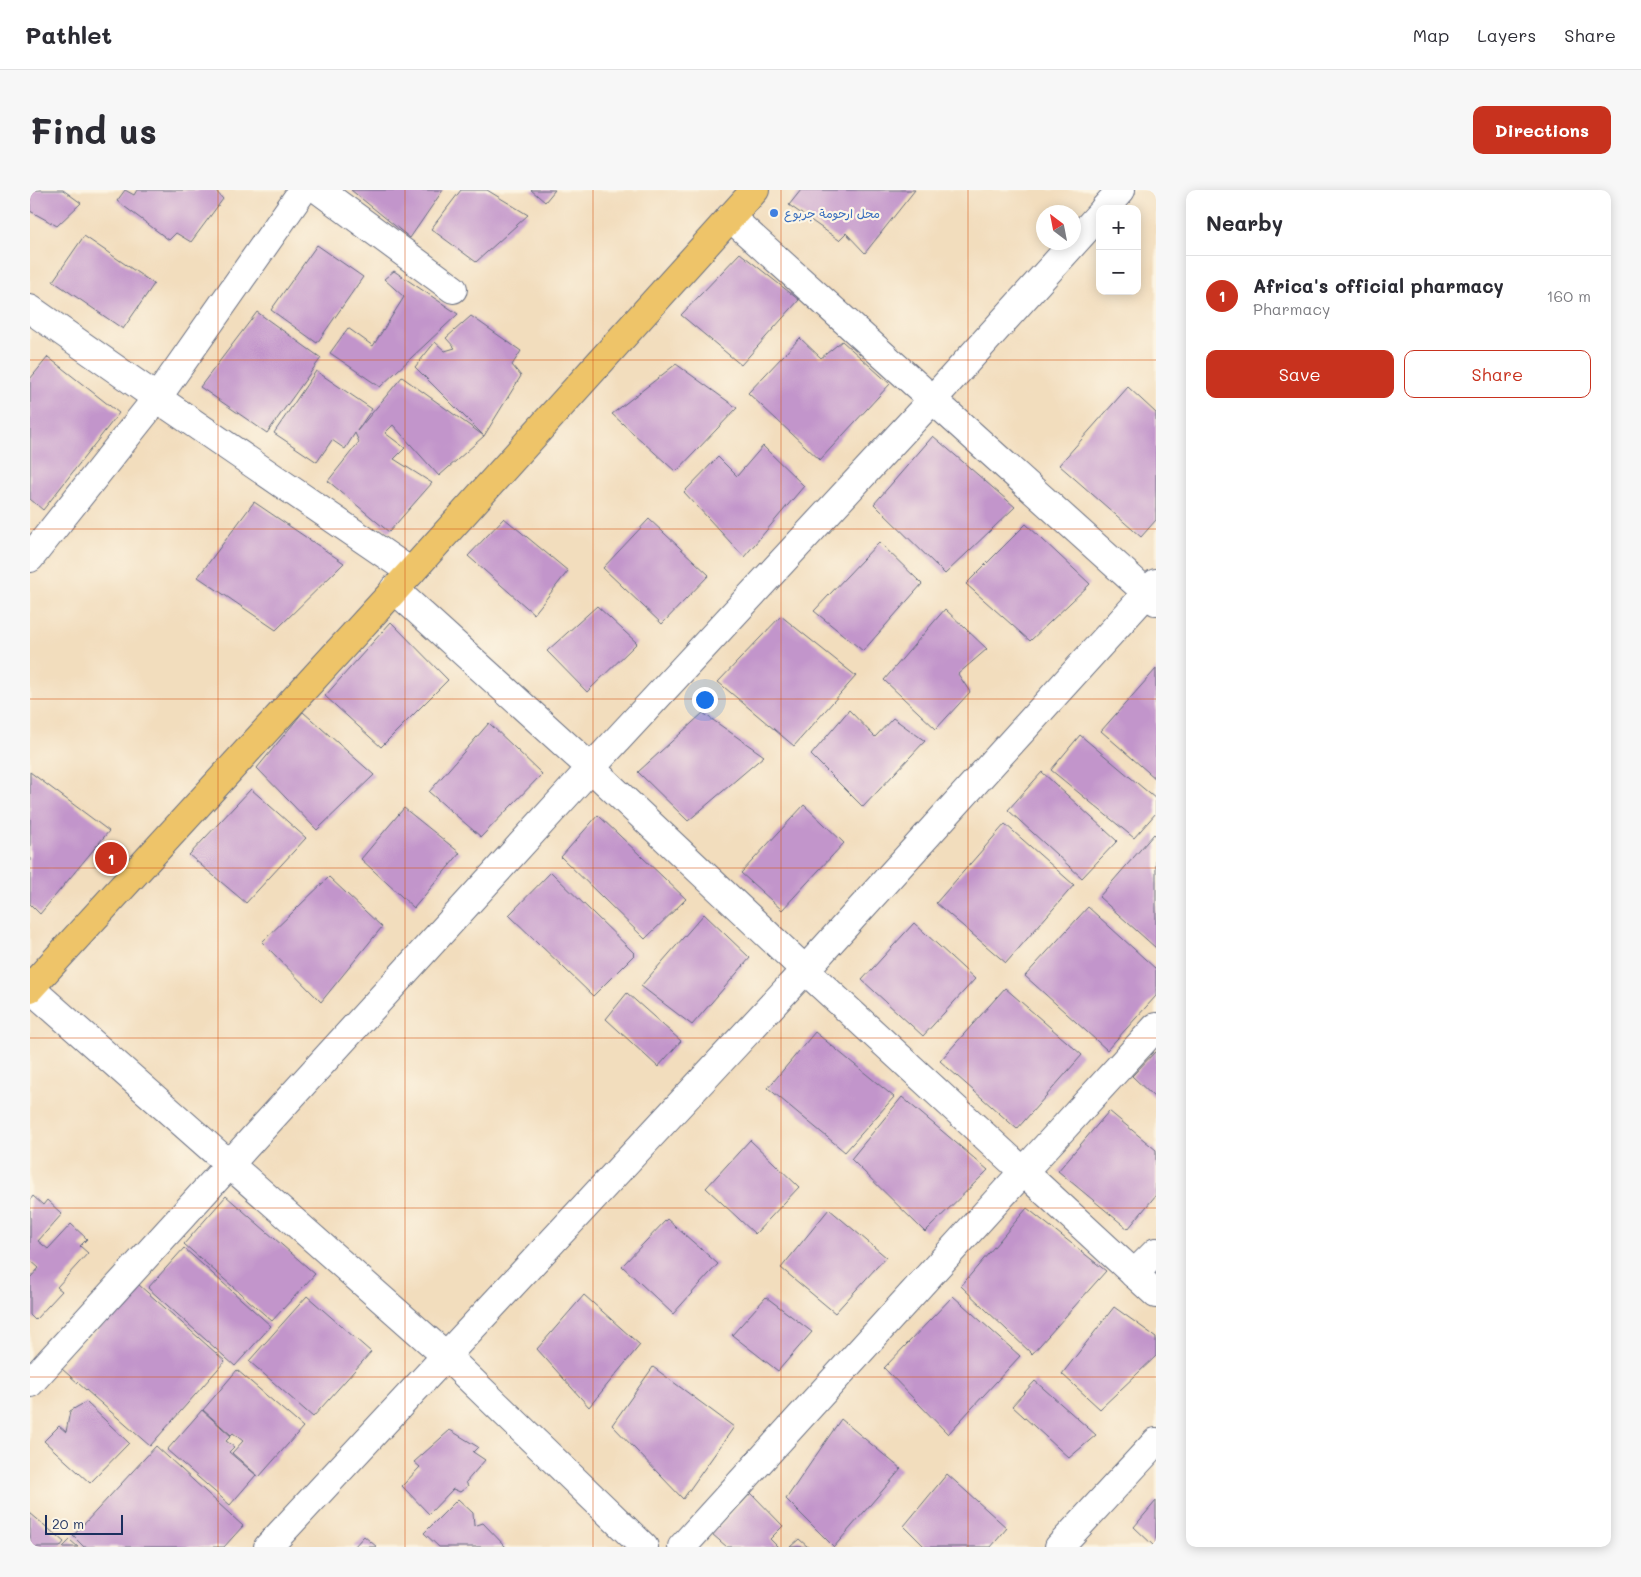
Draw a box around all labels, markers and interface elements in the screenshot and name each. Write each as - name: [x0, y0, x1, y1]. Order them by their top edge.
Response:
- text: Pathlet: [25, 19, 112, 50]
- text: Map: [1413, 23, 1449, 47]
- text: Layers: [1477, 23, 1536, 47]
- text: Share: [1564, 23, 1616, 47]
- button: Directions: [1473, 106, 1611, 154]
- text: Find us: [30, 107, 157, 153]
- place label: محل ارحومة جربوع: [784, 205, 880, 223]
- north arrow: [1036, 205, 1081, 250]
- map controls: [1096, 205, 1141, 295]
- button: +: [1096, 205, 1141, 250]
- marker: محل ارحومة جربوع: [768, 207, 780, 219]
- text: Nearby: [1206, 209, 1283, 236]
- button: −: [1096, 250, 1141, 295]
- text: Africa's official pharmacy: [1253, 273, 1504, 298]
- text: 1: [1218, 285, 1226, 306]
- text: 160 m: [1546, 285, 1591, 306]
- text: Pharmacy: [1253, 298, 1330, 319]
- button: Save: [1206, 350, 1394, 398]
- button: Share: [1404, 350, 1591, 398]
- your location: [692, 687, 718, 713]
- pin: 1: [95, 839, 127, 877]
- scale bar: [45, 1512, 122, 1535]
- text: 20 m: [52, 1514, 84, 1533]

